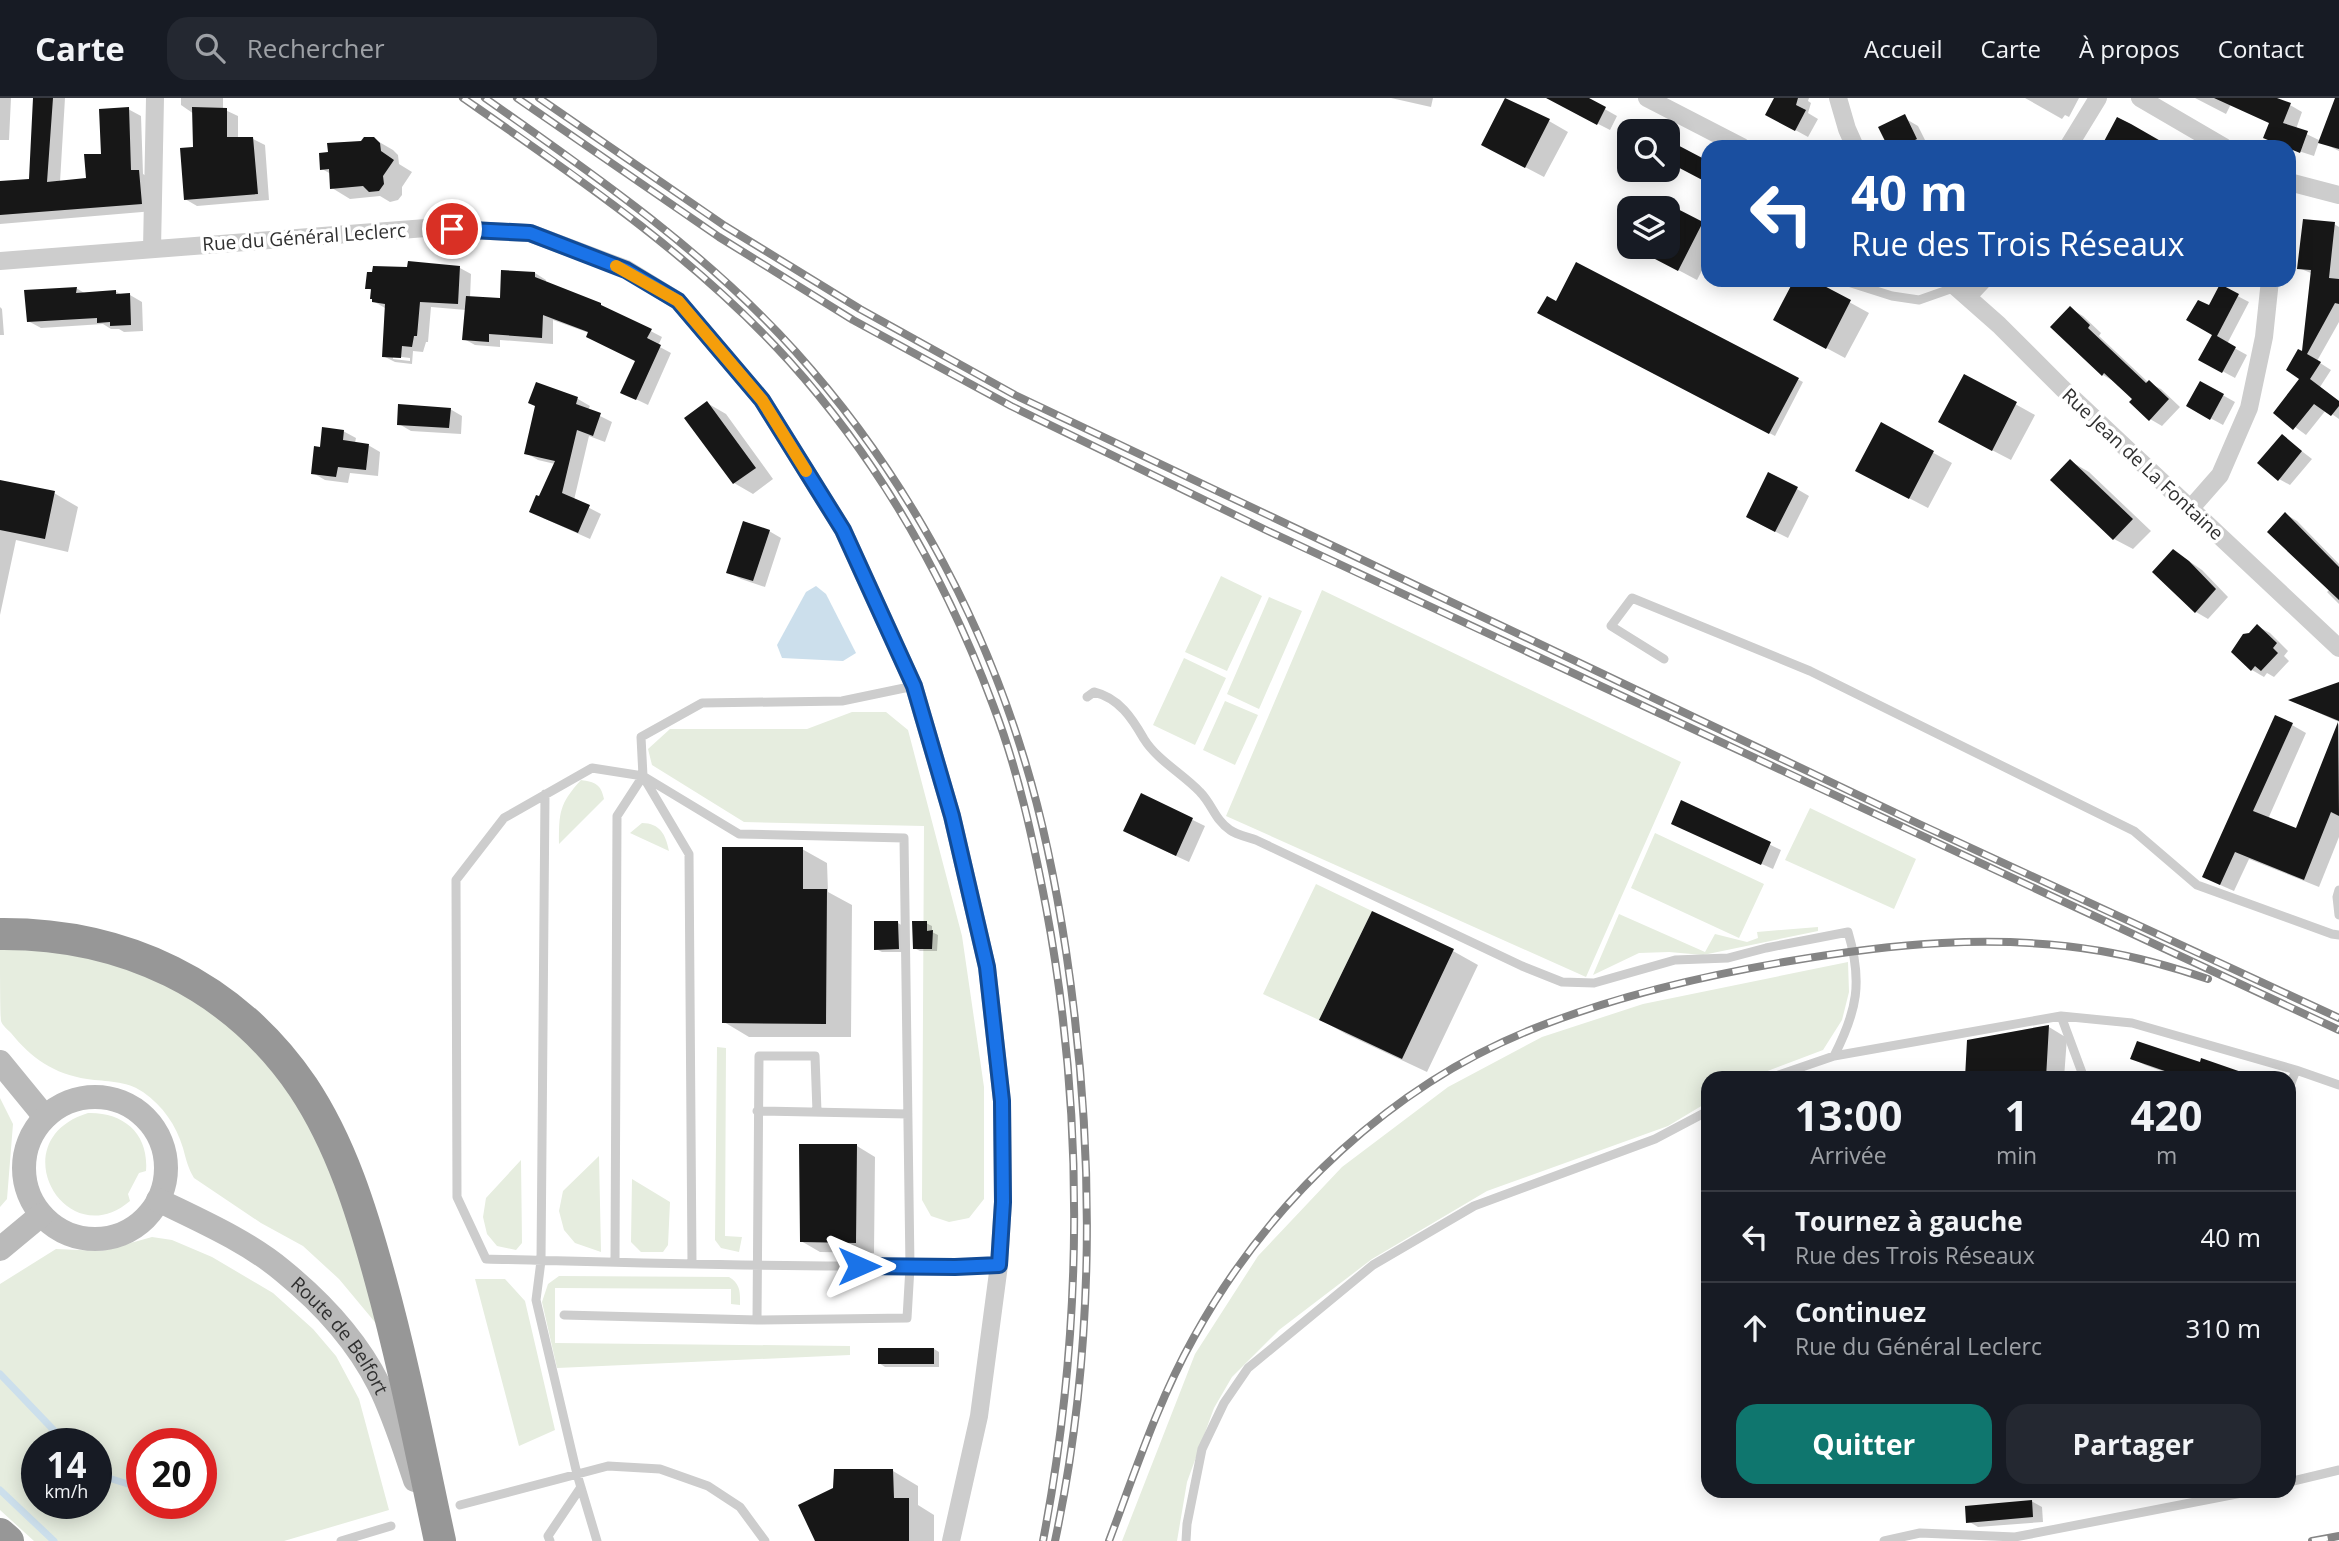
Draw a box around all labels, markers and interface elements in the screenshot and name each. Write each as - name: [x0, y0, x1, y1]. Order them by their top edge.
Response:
- search box: [167, 17, 657, 80]
- text: Carte: [35, 26, 125, 71]
- icon: search: [191, 29, 229, 67]
- text: Rechercher: [247, 30, 385, 66]
- text: Accueil: [1864, 32, 1943, 65]
- text: Carte: [1981, 32, 2041, 65]
- text: À propos: [2079, 32, 2180, 65]
- text: Contact: [2218, 32, 2304, 65]
- map controls: [1617, 119, 1680, 259]
- button: search: [1617, 119, 1680, 182]
- text: 40 m: [1851, 159, 1968, 225]
- icon: left: [1736, 168, 1827, 259]
- button: layers: [1617, 196, 1680, 259]
- pin: [422, 199, 482, 259]
- icon: arrive: [433, 210, 471, 248]
- street label: Rue du Général Leclerc: [201, 217, 407, 257]
- text: Rue des Trois Réseaux: [1851, 222, 2184, 265]
- street label: Rue Jean de La Fontaine: [2057, 382, 2229, 546]
- text: 13:00: [1794, 1086, 1902, 1143]
- text: 1: [2004, 1086, 2029, 1143]
- text: 420: [2131, 1086, 2203, 1143]
- text: Arrivée: [1810, 1139, 1887, 1171]
- text: min: [1996, 1139, 2037, 1171]
- text: m: [2156, 1139, 2177, 1171]
- text: Tournez à gauche: [1795, 1203, 2023, 1239]
- icon: left: [1736, 1218, 1774, 1256]
- text: 40 m: [2200, 1219, 2261, 1255]
- position arrow: [822, 1229, 896, 1303]
- text: Rue des Trois Réseaux: [1795, 1239, 2035, 1271]
- street label: Route de Belfort: [285, 1271, 395, 1399]
- text: Continuez: [1795, 1294, 1926, 1330]
- icon: ahead: [1736, 1309, 1774, 1347]
- text: 310 m: [2186, 1310, 2261, 1346]
- text: Rue du Général Leclerc: [1795, 1330, 2042, 1362]
- button: Quitter: [1736, 1404, 1992, 1484]
- button: Partager: [2006, 1404, 2261, 1484]
- speed limit sign: 20: [126, 1428, 217, 1519]
- text: 14: [46, 1441, 87, 1488]
- text: km/h: [45, 1479, 88, 1503]

